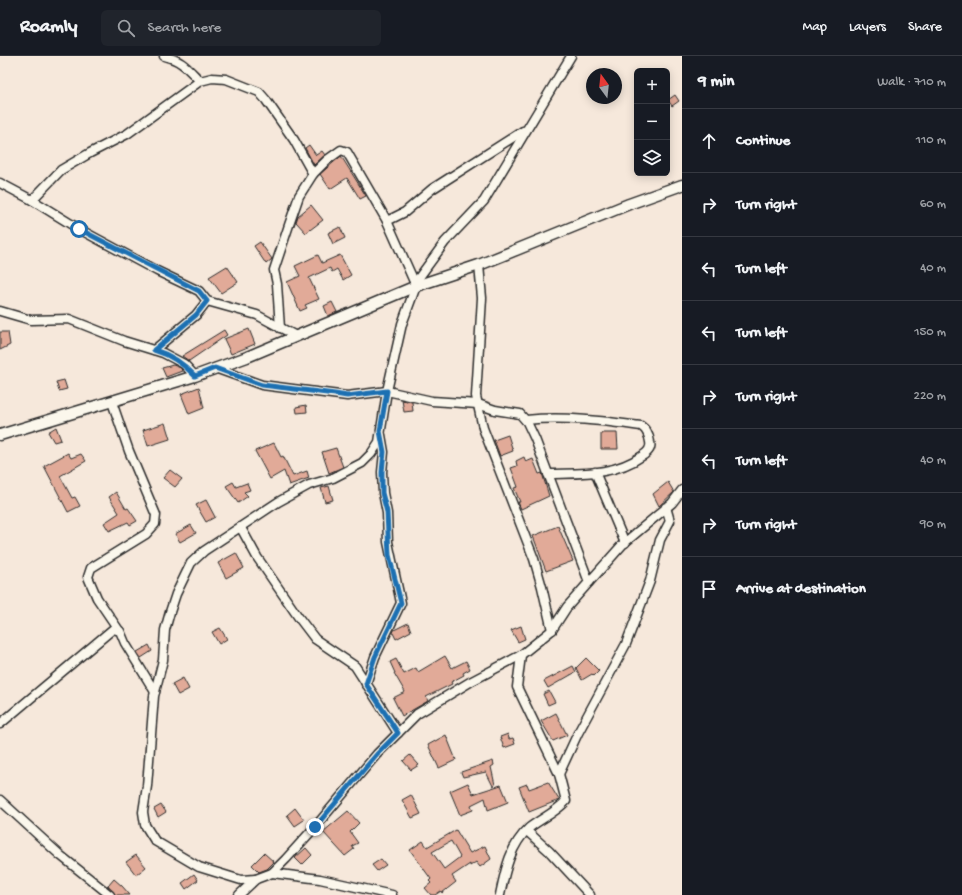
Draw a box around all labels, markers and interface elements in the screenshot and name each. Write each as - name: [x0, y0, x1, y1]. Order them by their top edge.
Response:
- search box: [101, 10, 381, 46]
- text: Roamly: [20, 16, 77, 39]
- icon: search: [115, 17, 137, 39]
- text: Search here: [147, 19, 221, 37]
- text: Map: [803, 19, 827, 36]
- text: Layers: [849, 19, 886, 36]
- text: Share: [908, 19, 942, 36]
- north arrow: [586, 68, 622, 104]
- map controls: [634, 68, 670, 176]
- button: +: [634, 68, 670, 104]
- text: 9 min: [698, 72, 734, 92]
- text: Walk · 710 m: [877, 75, 946, 90]
- button: −: [634, 104, 670, 140]
- icon: ahead: [698, 130, 720, 152]
- text: Continue: [736, 132, 790, 150]
- text: 110 m: [916, 133, 946, 148]
- button: layers: [634, 140, 670, 176]
- icon: right: [698, 194, 720, 216]
- text: Turn right: [736, 196, 796, 214]
- text: 60 m: [920, 197, 946, 212]
- route start: [70, 220, 88, 238]
- icon: left: [698, 258, 720, 280]
- text: Turn left: [736, 260, 787, 278]
- text: 40 m: [920, 261, 946, 276]
- icon: left: [698, 322, 720, 344]
- text: Turn left: [736, 324, 787, 342]
- text: 150 m: [914, 325, 946, 340]
- icon: right: [698, 386, 720, 408]
- text: Turn right: [736, 388, 796, 406]
- text: 220 m: [914, 389, 946, 404]
- icon: left: [698, 450, 720, 472]
- text: Turn left: [736, 452, 787, 470]
- text: 40 m: [920, 453, 946, 468]
- icon: right: [698, 514, 720, 536]
- text: Turn right: [736, 516, 796, 534]
- text: 90 m: [920, 517, 946, 532]
- icon: arrive: [698, 578, 720, 600]
- text: Arrive at destination: [736, 580, 866, 598]
- route end: [306, 818, 324, 836]

